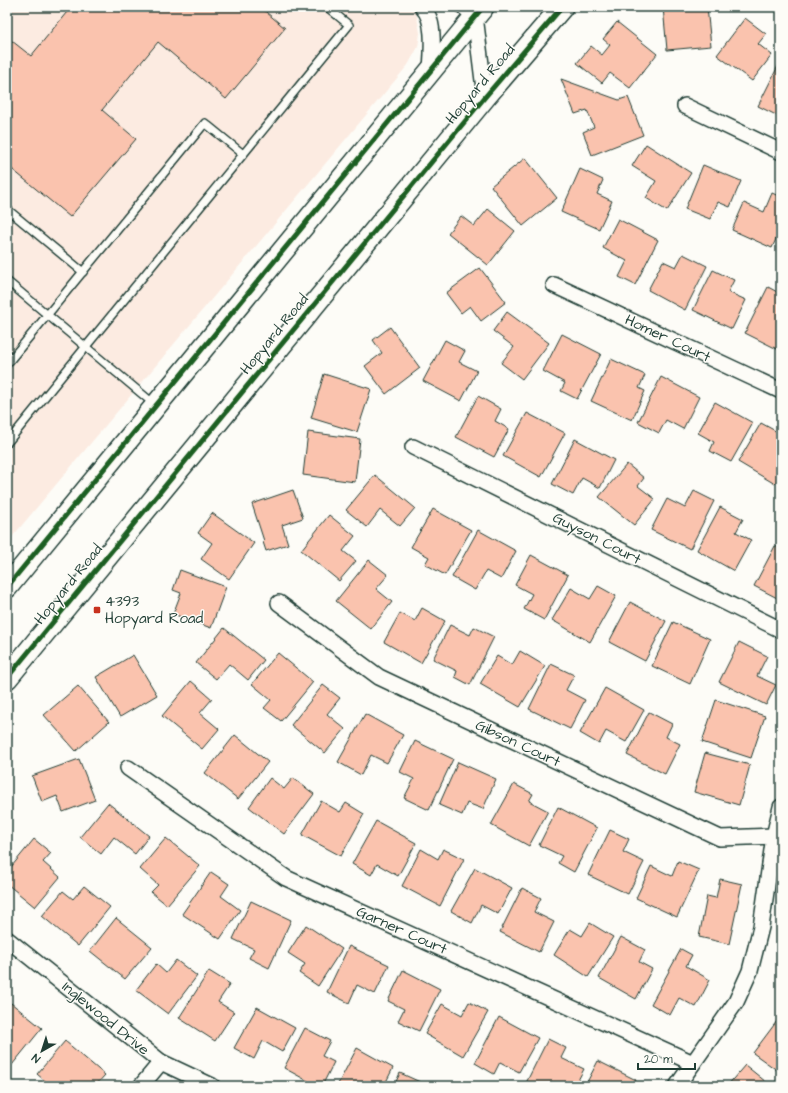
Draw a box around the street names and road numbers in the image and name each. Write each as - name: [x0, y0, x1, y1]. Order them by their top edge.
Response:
- street label: Hopyard Road: [441, 40, 521, 129]
- street label: Hopyard Road: [235, 289, 314, 380]
- street label: Homer Court: [621, 309, 714, 368]
- street label: Guyson Court: [548, 507, 645, 571]
- street label: Hopyard Road: [29, 539, 108, 630]
- street label: Gibson Court: [472, 715, 564, 772]
- street label: Garner Court: [353, 901, 450, 960]
- street label: Inglewood Drive: [57, 977, 154, 1061]

